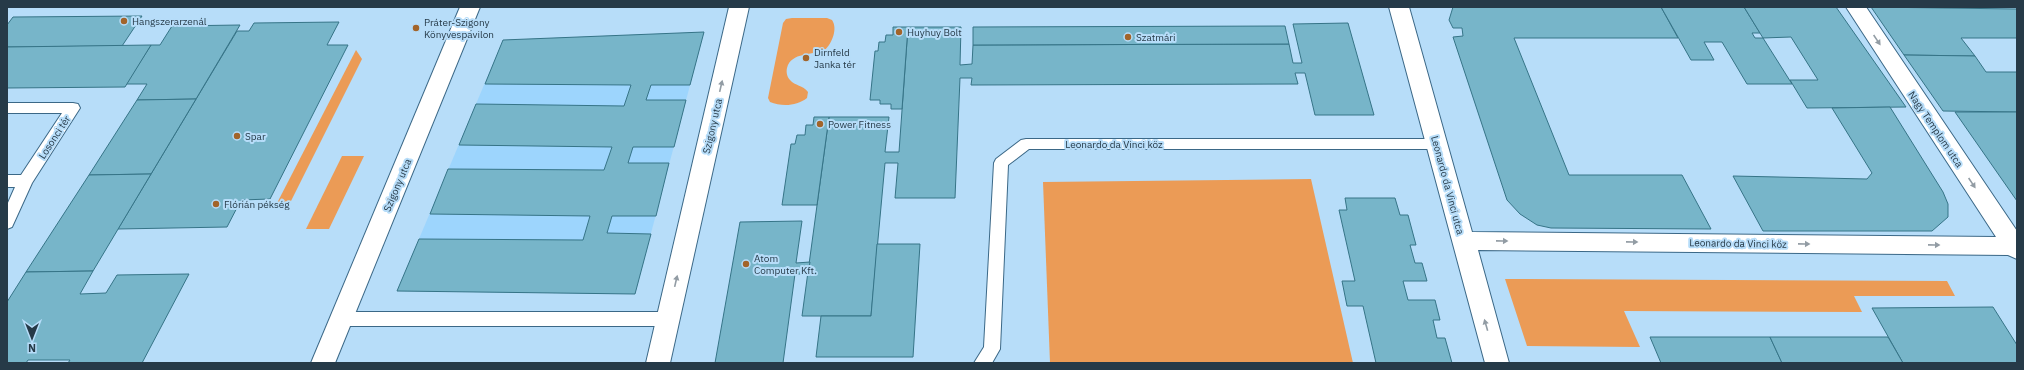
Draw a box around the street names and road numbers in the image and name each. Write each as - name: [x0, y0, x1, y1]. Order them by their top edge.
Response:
- street label: Nagy Templom utca: [1905, 89, 1966, 170]
- street label: Szigony utca: [700, 97, 725, 155]
- street label: Losonci tér: [36, 113, 73, 161]
- street label: Leonardo da Vinci utca: [1428, 134, 1467, 236]
- street label: Leonardo da Vinci köz: [1065, 138, 1163, 151]
- street label: Szigony utca: [380, 156, 415, 214]
- street label: Leonardo da Vinci köz: [1689, 236, 1787, 251]

